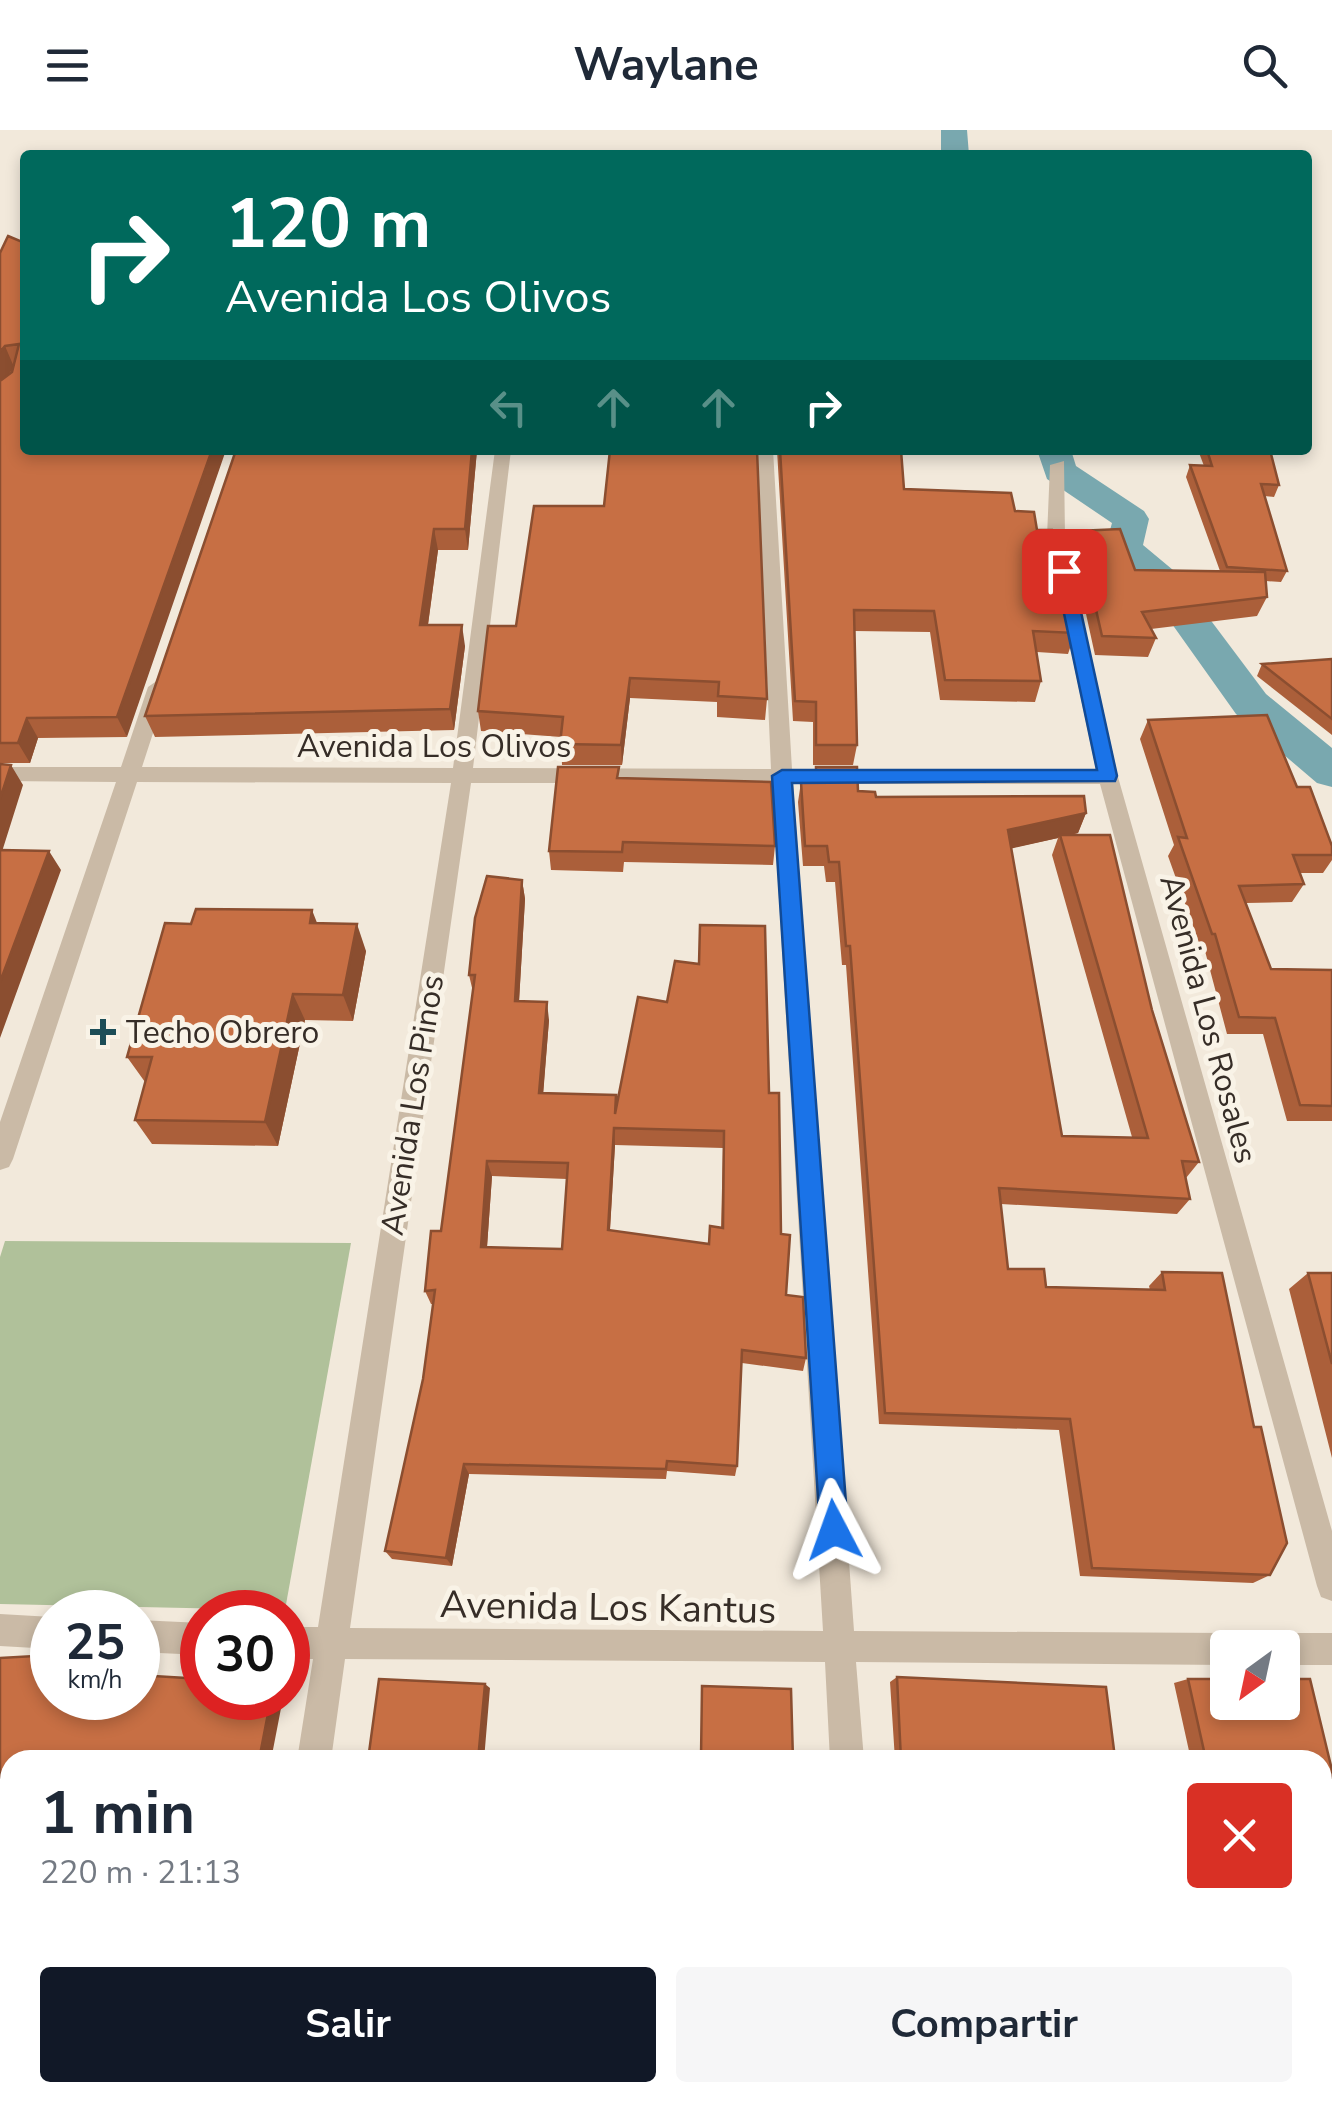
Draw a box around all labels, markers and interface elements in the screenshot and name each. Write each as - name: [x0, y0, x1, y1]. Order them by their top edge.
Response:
- text: Waylane: [573, 35, 759, 96]
- icon: menu: [40, 38, 95, 93]
- icon: search: [1237, 38, 1292, 93]
- text: 120 m: [225, 176, 431, 272]
- icon: right: [60, 190, 190, 320]
- text: Avenida Los Olivos: [225, 267, 611, 328]
- icon: left: [481, 380, 536, 435]
- icon: ahead: [586, 380, 641, 435]
- icon: ahead: [691, 380, 746, 435]
- icon: right: [796, 380, 851, 435]
- pin: [1022, 529, 1107, 614]
- icon: arrive: [1037, 544, 1092, 599]
- street label: Avenida Los Olivos: [297, 725, 571, 768]
- street label: Avenida Los Rosales: [1149, 870, 1268, 1168]
- street label: Avenida Los Pinos: [371, 972, 454, 1238]
- place label: Techo Obrero: [126, 1011, 319, 1054]
- marker: Techo Obrero: [90, 1019, 116, 1045]
- position arrow: [782, 1478, 886, 1582]
- street label: Avenida Los Kantus: [439, 1579, 777, 1636]
- speed limit sign: 30: [180, 1590, 310, 1720]
- text: 25: [65, 1608, 125, 1677]
- north arrow: [1210, 1630, 1300, 1720]
- map controls: [1210, 1630, 1300, 1720]
- text: km/h: [67, 1663, 123, 1697]
- text: 1 min: [40, 1772, 195, 1854]
- button: close: [1187, 1783, 1292, 1888]
- text: 220 m · 21:13: [40, 1851, 241, 1894]
- button: Salir: [40, 1967, 656, 2082]
- button: Compartir: [676, 1967, 1292, 2082]

